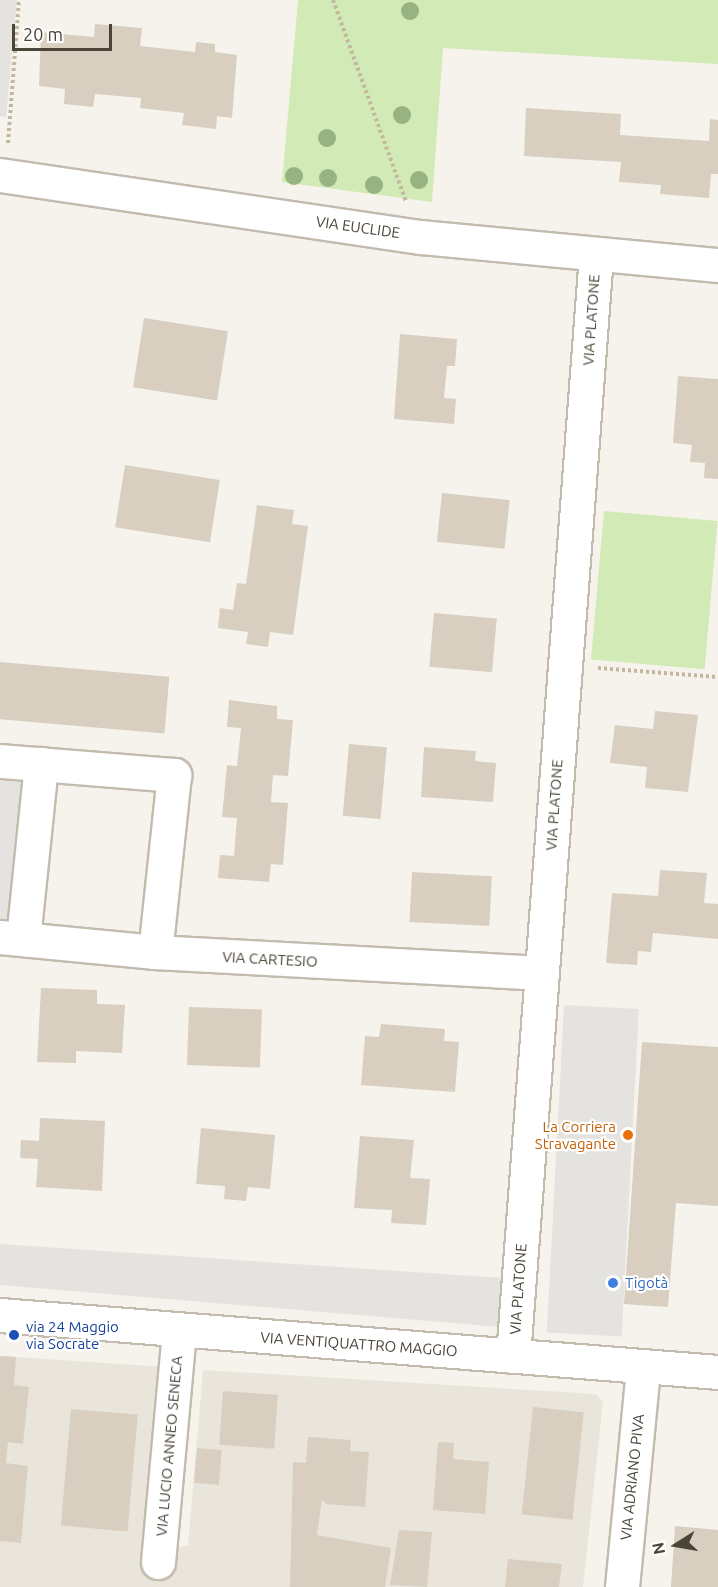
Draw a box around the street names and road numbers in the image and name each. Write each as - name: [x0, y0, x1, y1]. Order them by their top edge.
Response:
- street label: VIA EUCLIDE: [315, 212, 401, 242]
- street label: VIA PLATONE: [579, 274, 603, 366]
- street label: VIA PLATONE: [542, 759, 566, 851]
- street label: VIA CARTESIO: [222, 948, 318, 970]
- street label: VIA PLATONE: [506, 1243, 530, 1335]
- street label: VIA VENTIQUATTRO MAGGIO: [260, 1328, 458, 1360]
- street label: VIA LUCIO ANNEO SENECA: [152, 1355, 186, 1537]
- street label: VIA ADRIANO PIVA: [616, 1413, 648, 1541]

